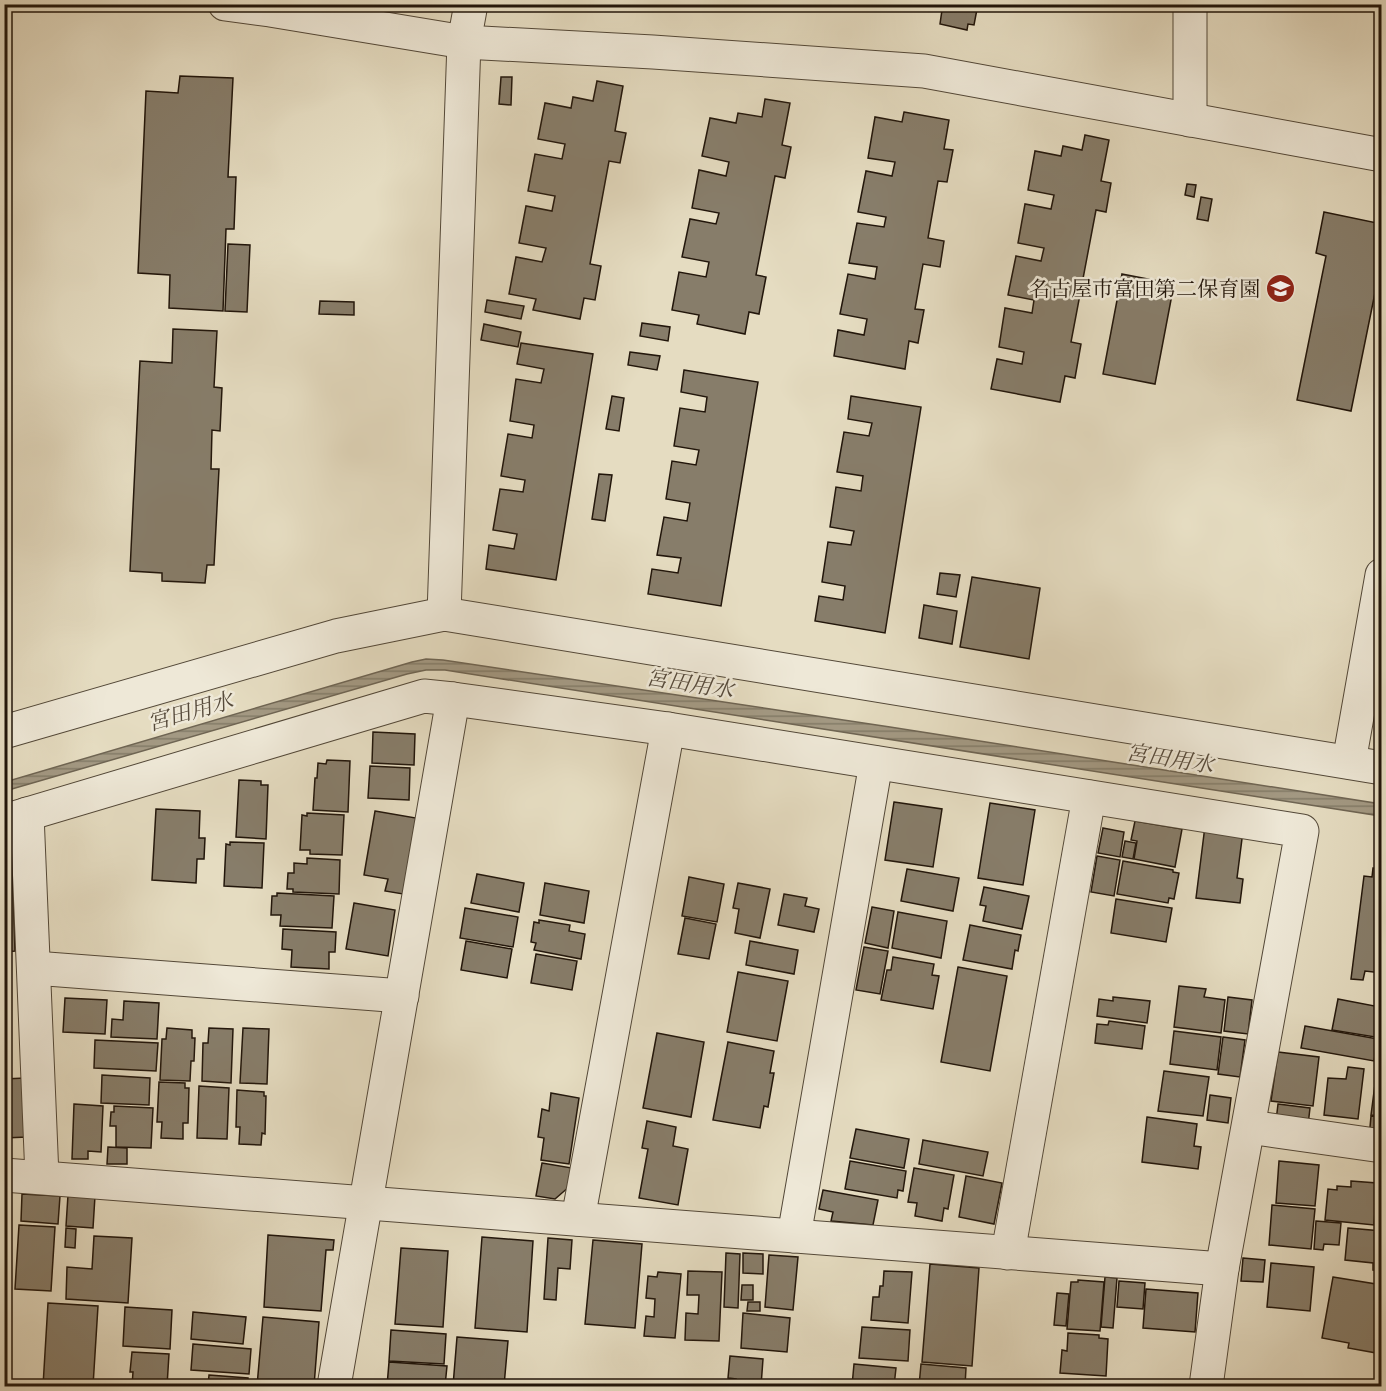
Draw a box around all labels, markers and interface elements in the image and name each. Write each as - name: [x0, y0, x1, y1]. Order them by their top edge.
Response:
- school or university icon: 名古屋市富田第二保育園: [1265, 272, 1297, 304]
- place label: 名古屋市富田第二保育園: [1029, 273, 1260, 304]
- water label: 宮田用水: [644, 660, 738, 706]
- water label: 宮田用水: [143, 683, 239, 739]
- water label: 宮田用水: [1124, 735, 1218, 781]

